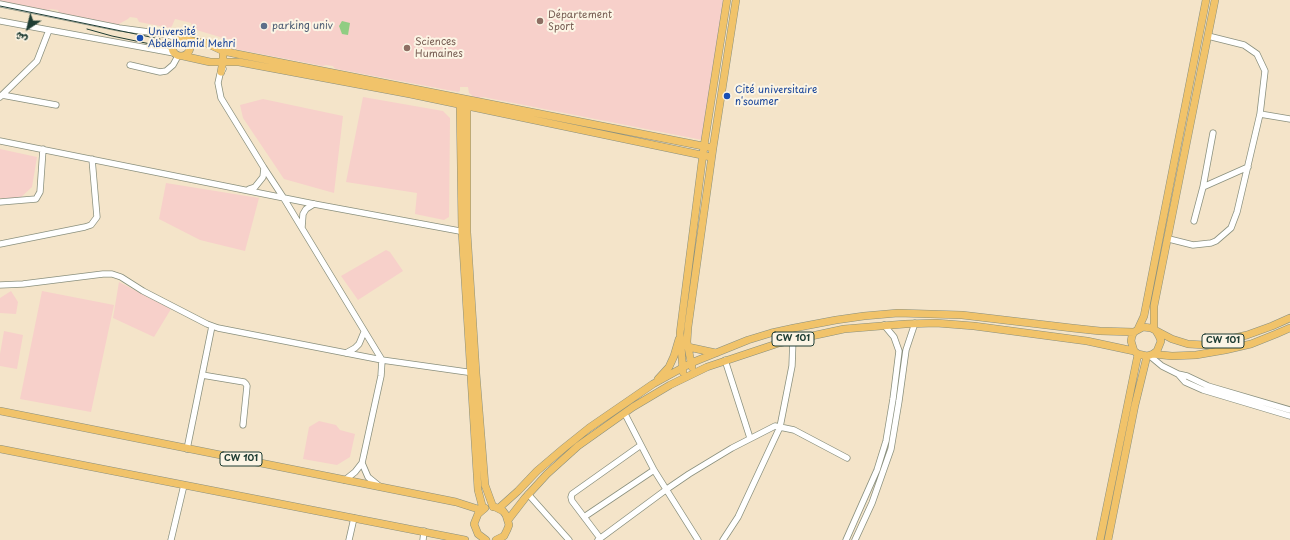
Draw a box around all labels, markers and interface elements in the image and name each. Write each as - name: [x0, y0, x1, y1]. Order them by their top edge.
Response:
- north arrow: [8, 8, 48, 48]
- place label: Département Sport: [548, 9, 612, 32]
- marker: Département Sport: [535, 16, 545, 26]
- place label: parking univ: [272, 20, 333, 32]
- marker: parking univ: [259, 21, 269, 31]
- place label: Université Abdelhamid Mehri: [148, 26, 235, 50]
- text: ش: [11, 28, 31, 49]
- marker: Université Abdelhamid Mehri: [135, 33, 145, 43]
- place label: Sciences Humaines: [415, 36, 463, 60]
- marker: Sciences Humaines: [402, 43, 412, 53]
- place label: Cité universitaire n'soumer: [735, 84, 817, 108]
- marker: Cité universitaire n'soumer: [722, 91, 732, 101]
- road number: CW 101: [772, 332, 814, 346]
- road number: CW 101: [1202, 334, 1244, 348]
- road number: CW 101: [220, 452, 262, 466]

